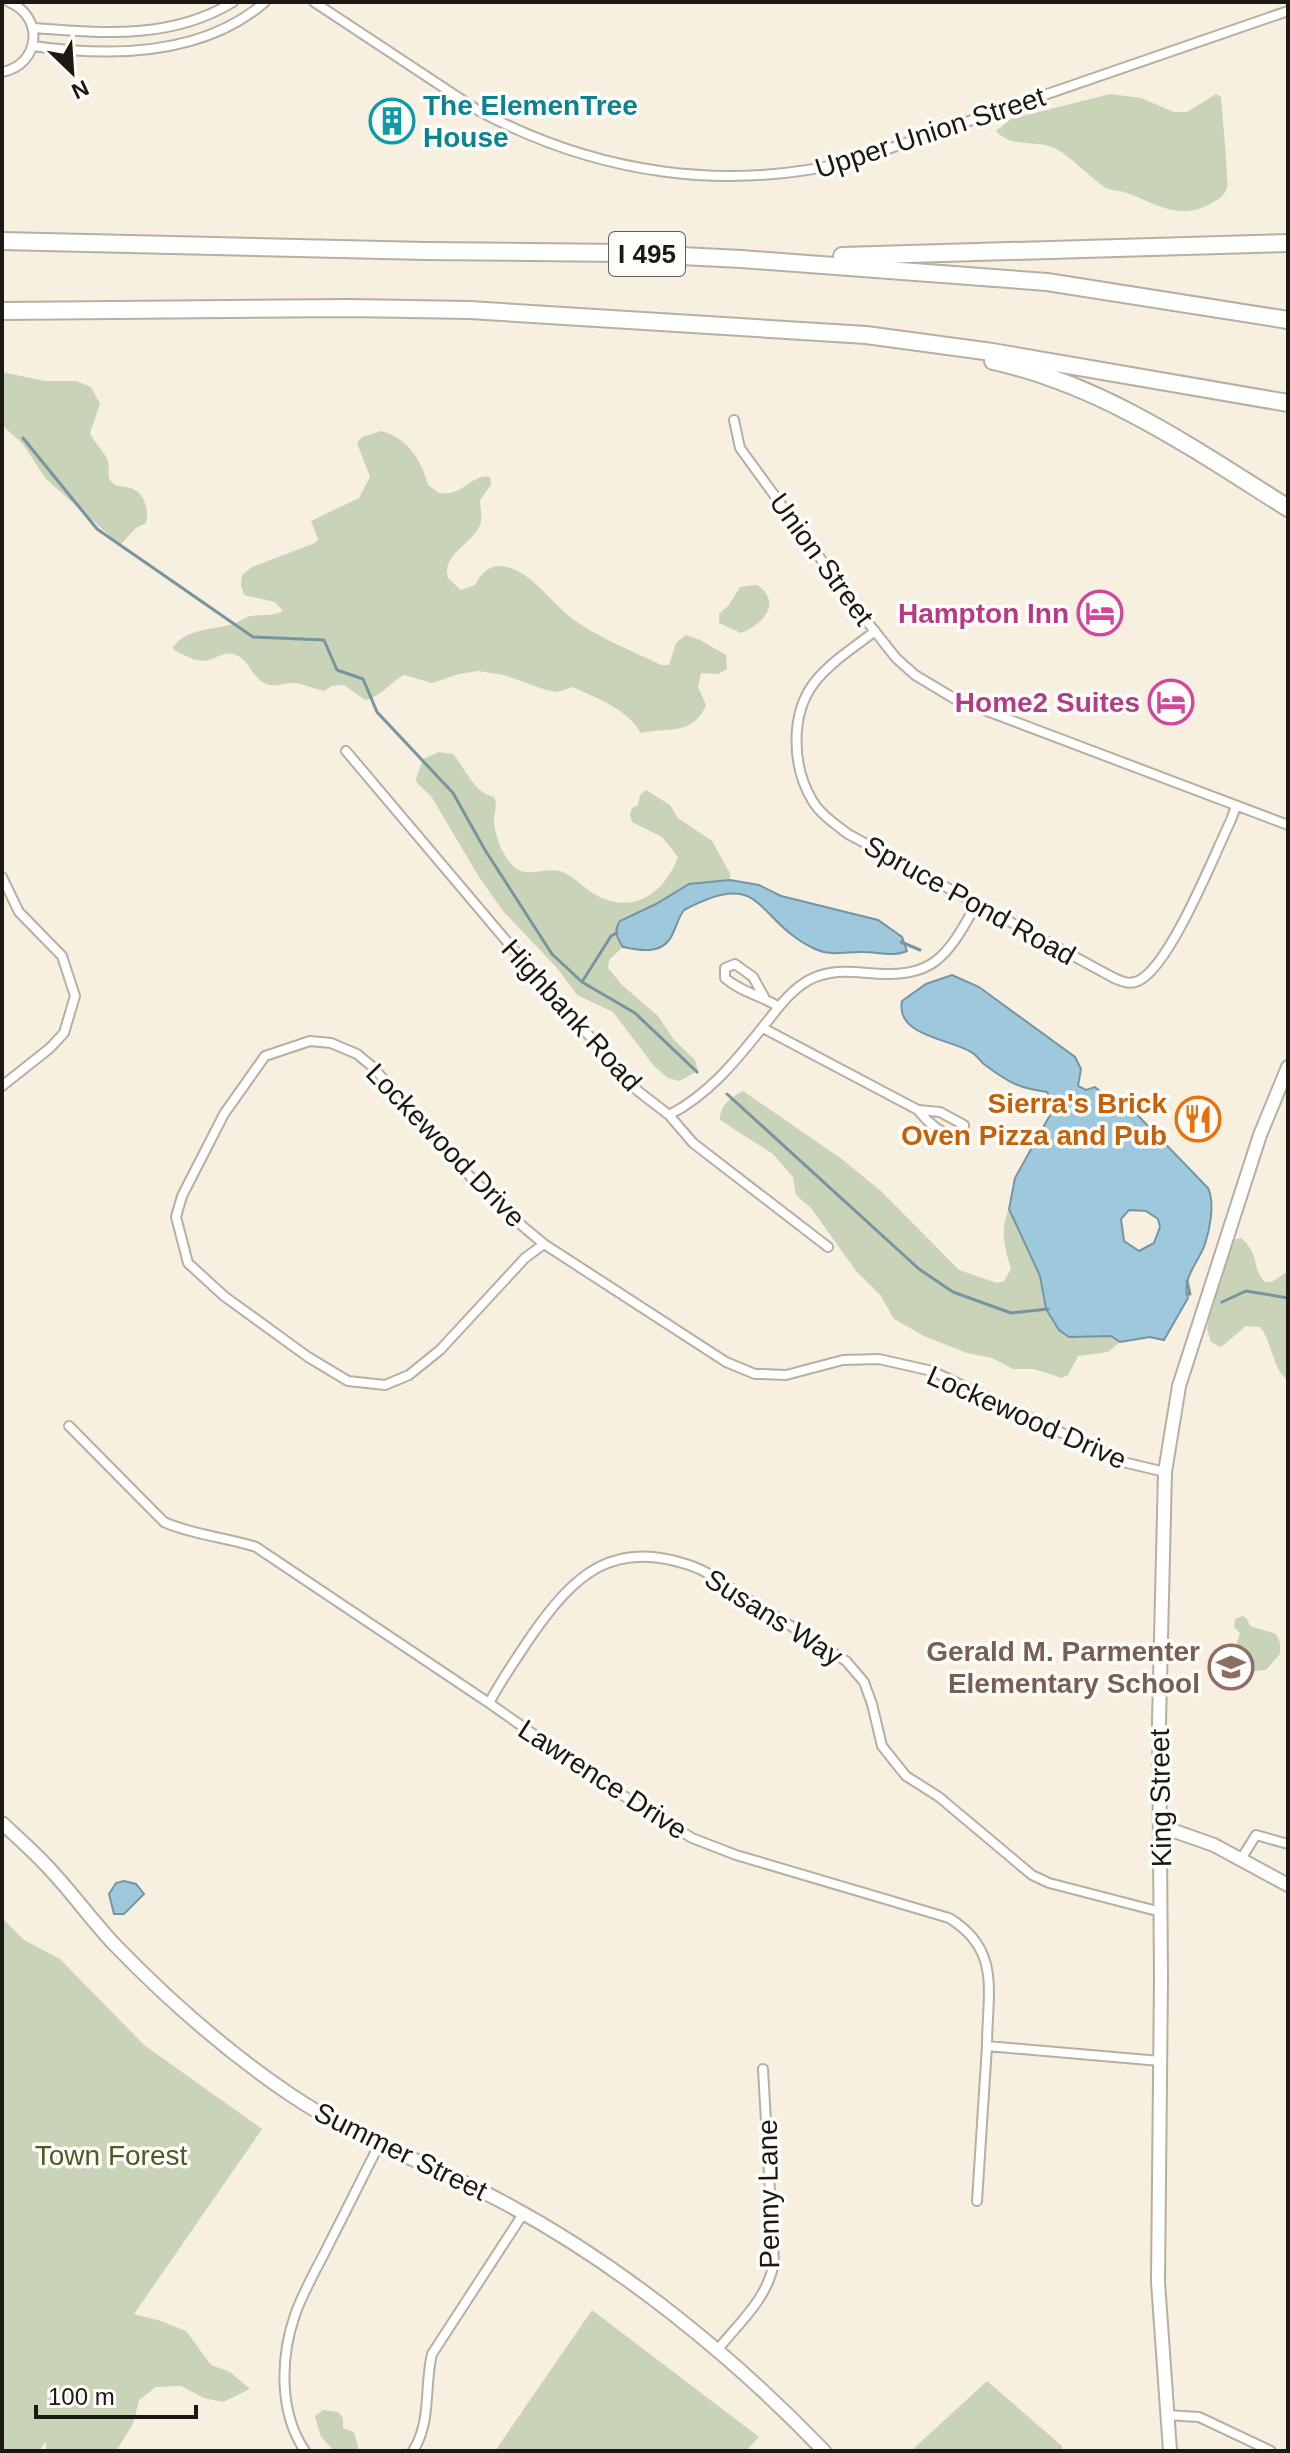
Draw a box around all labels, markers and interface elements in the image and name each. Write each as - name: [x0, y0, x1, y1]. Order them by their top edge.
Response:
- north arrow: [32, 32, 112, 112]
- text: N: [68, 75, 93, 104]
- street label: Upper Union Street: [811, 81, 1049, 184]
- place label: The ElemenTree House: [423, 90, 638, 153]
- building icon: The ElemenTree House: [368, 97, 416, 145]
- road number: I 495: [609, 232, 685, 276]
- street label: Union Street: [763, 487, 880, 632]
- hotel icon: Hampton Inn: [1076, 589, 1124, 637]
- place label: Hampton Inn: [898, 598, 1069, 629]
- hotel icon: Home2 Suites: [1147, 678, 1195, 726]
- place label: Home2 Suites: [955, 687, 1140, 718]
- street label: Spruce Pond Road: [859, 830, 1081, 971]
- street label: Highbank Road: [496, 933, 648, 1097]
- street label: Lockewood Drive: [360, 1057, 531, 1233]
- place label: Sierra's Brick Oven Pizza and Pub: [901, 1088, 1167, 1151]
- restaurant icon: Sierra's Brick Oven Pizza and Pub: [1174, 1095, 1222, 1143]
- street label: Lockewood Drive: [922, 1360, 1131, 1475]
- street label: Susans Way: [699, 1563, 848, 1672]
- place label: Gerald M. Parmenter Elementary School: [926, 1636, 1200, 1699]
- school or university icon: Gerald M. Parmenter Elementary School: [1207, 1643, 1255, 1691]
- street label: Lawrence Drive: [513, 1713, 693, 1845]
- street label: King Street: [1144, 1728, 1177, 1868]
- street label: Summer Street: [309, 2096, 492, 2207]
- street label: Penny Lane: [752, 2119, 785, 2269]
- park label: Town Forest: [35, 2140, 187, 2171]
- scale bar: [36, 2369, 196, 2419]
- text: 100 m: [48, 2383, 115, 2410]

